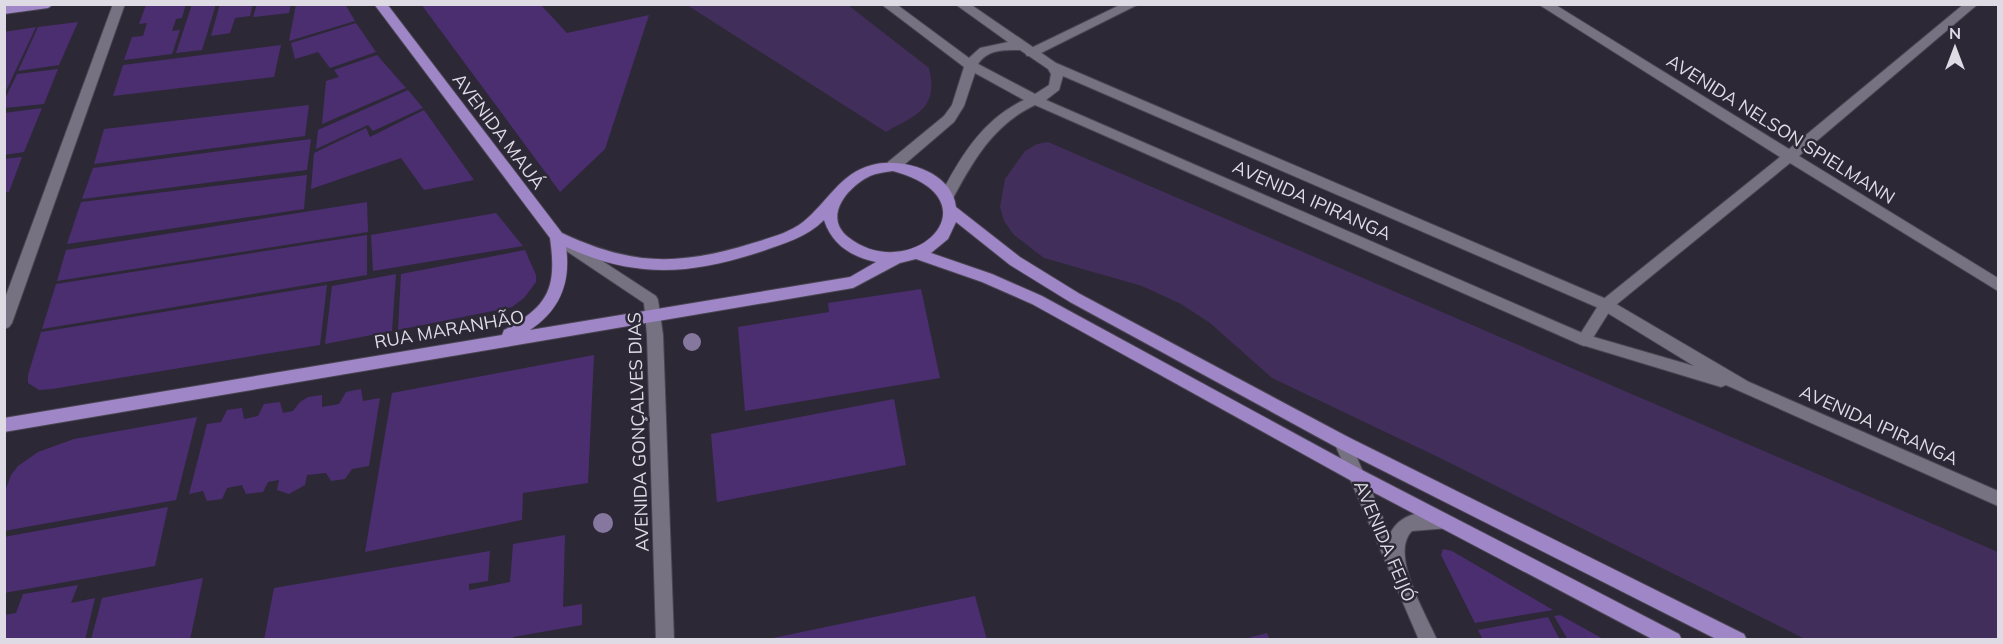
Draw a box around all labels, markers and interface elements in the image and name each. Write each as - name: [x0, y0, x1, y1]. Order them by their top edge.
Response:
- north arrow: [1925, 18, 1985, 78]
- text: N: [1949, 23, 1961, 43]
- street label: AVENIDA NELSON SPIELMANN: [1663, 49, 1899, 209]
- street label: AVENIDA MAUÁ: [448, 68, 550, 194]
- street label: AVENIDA IPIRANGA: [1229, 155, 1395, 245]
- street label: RUA MARANHÃO: [372, 305, 526, 353]
- street label: AVENIDA GONÇALVES DIAS: [622, 312, 654, 552]
- street label: AVENIDA IPIRANGA: [1796, 380, 1962, 470]
- street label: AVENIDA FEIJÓ: [1349, 477, 1421, 605]

